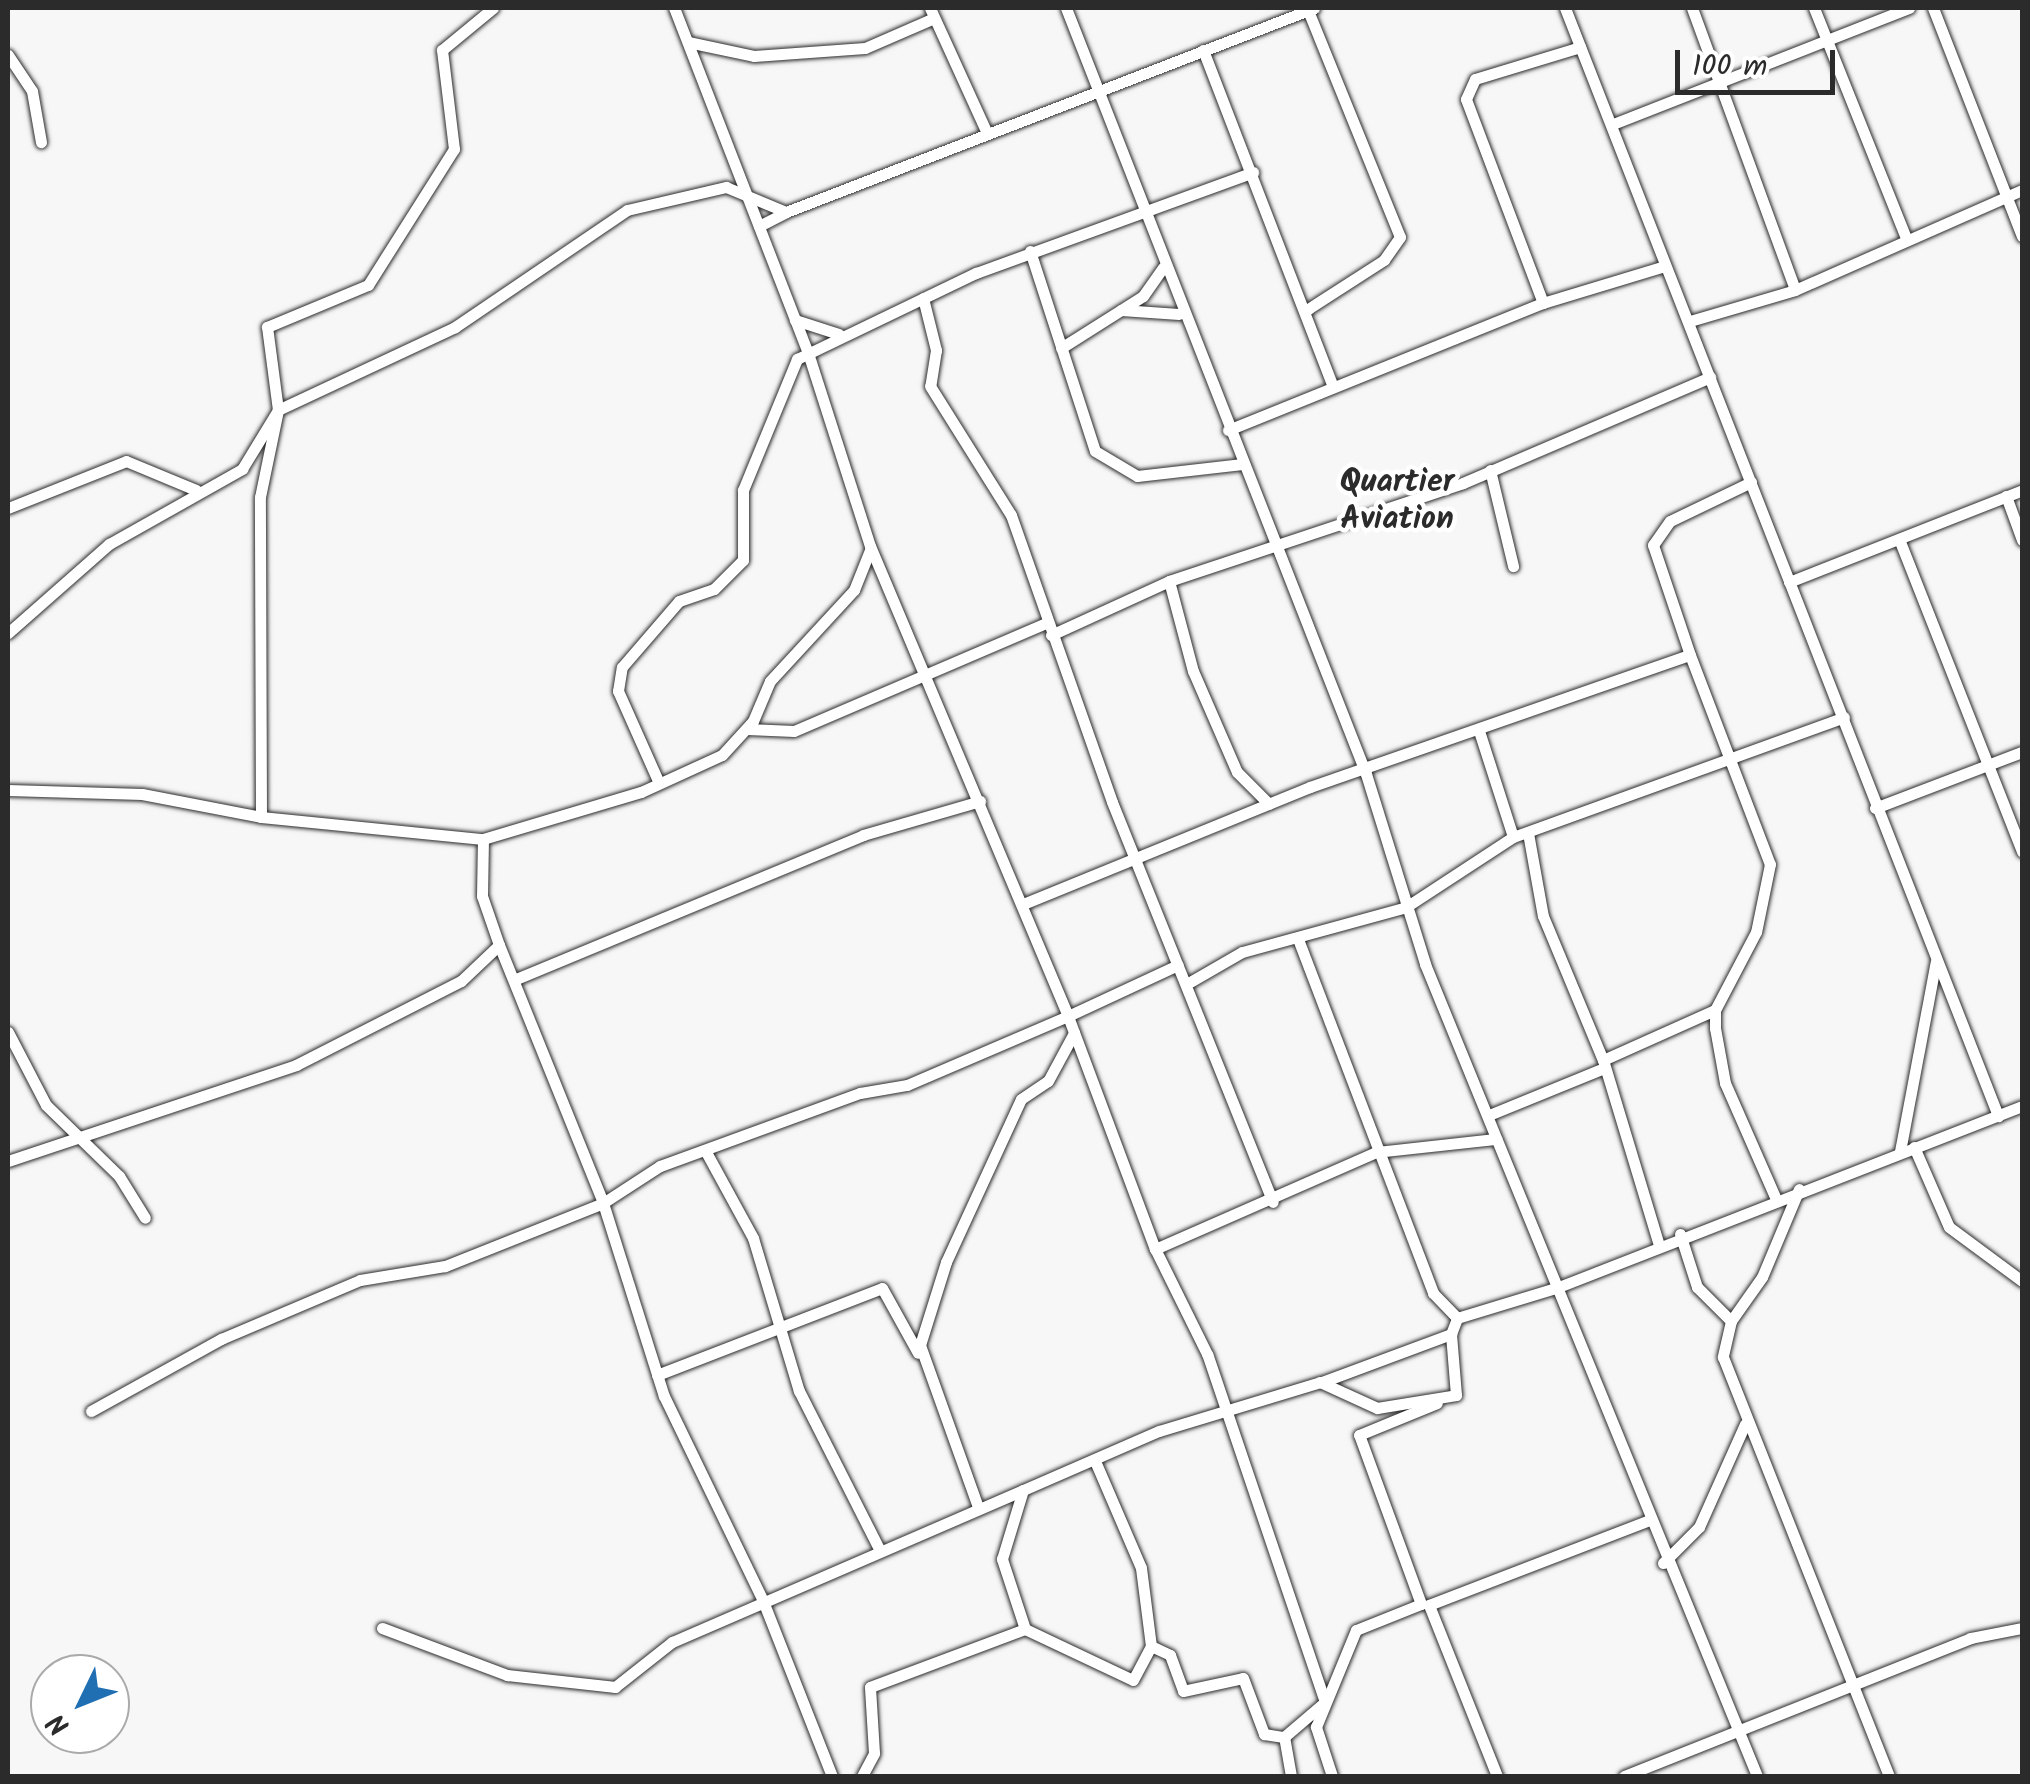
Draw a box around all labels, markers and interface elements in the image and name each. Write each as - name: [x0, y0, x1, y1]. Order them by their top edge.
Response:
- scale bar: [1680, 30, 1840, 92]
- text: 100 m: [1692, 43, 1767, 91]
- district label: Quartier Aviation: [1340, 465, 1454, 540]
- north arrow: [30, 1654, 130, 1754]
- text: N: [37, 1702, 82, 1745]

